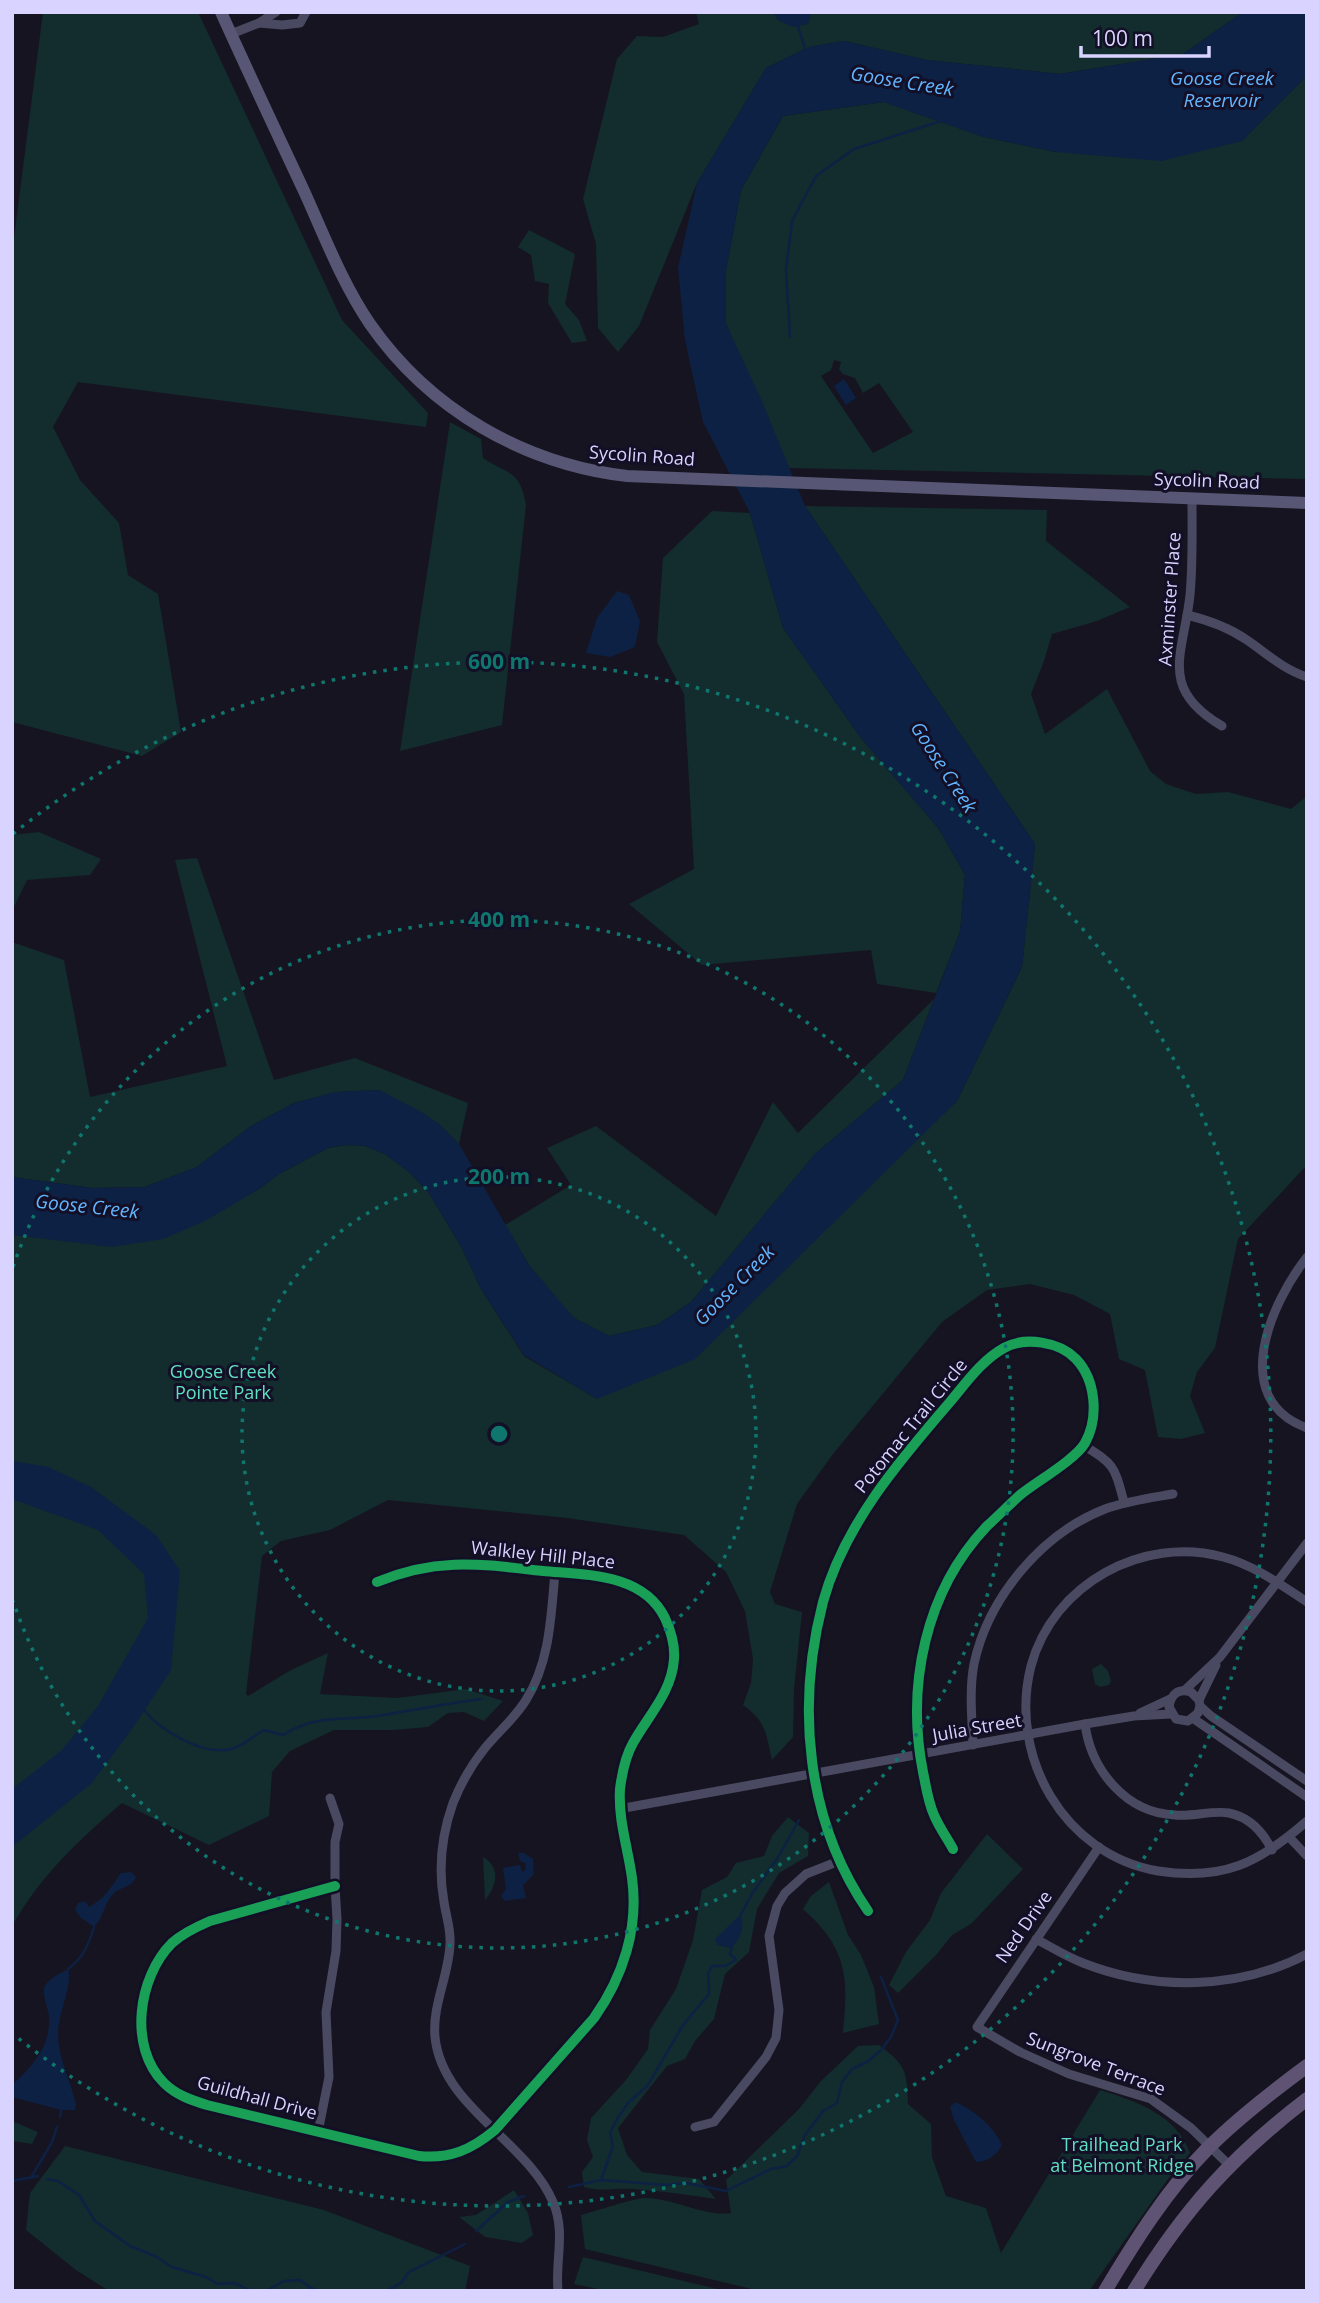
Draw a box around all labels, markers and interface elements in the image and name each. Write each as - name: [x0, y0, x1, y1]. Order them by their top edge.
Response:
- scale bar: [1081, 14, 1209, 58]
- text: 100 m: [1092, 24, 1153, 52]
- water label: Goose Creek: [849, 60, 956, 102]
- water label: Goose Creek Reservoir: [1170, 65, 1275, 113]
- street label: Sycolin Road: [588, 439, 696, 471]
- street label: Sycolin Road: [1154, 466, 1260, 494]
- street label: Axminster Place: [1152, 531, 1186, 667]
- text: 600 m: [468, 647, 530, 675]
- water label: Goose Creek: [905, 716, 984, 818]
- text: 400 m: [468, 905, 530, 933]
- text: 200 m: [468, 1162, 530, 1190]
- water label: Goose Creek: [34, 1188, 141, 1224]
- water label: Goose Creek: [688, 1239, 780, 1331]
- street label: Potomac Trail Circle: [849, 1353, 972, 1498]
- park label: Goose Creek Pointe Park: [170, 1359, 277, 1404]
- centre of rings: [487, 1422, 511, 1446]
- street label: Walkley Hill Place: [470, 1535, 616, 1574]
- street label: Julia Street: [928, 1707, 1023, 1747]
- street label: Ned Drive: [989, 1885, 1057, 1967]
- street label: Sungrove Terrace: [1023, 2025, 1169, 2101]
- street label: Guildhall Drive: [195, 2070, 320, 2125]
- park label: Trailhead Park at Belmont Ridge: [1050, 2132, 1194, 2177]

